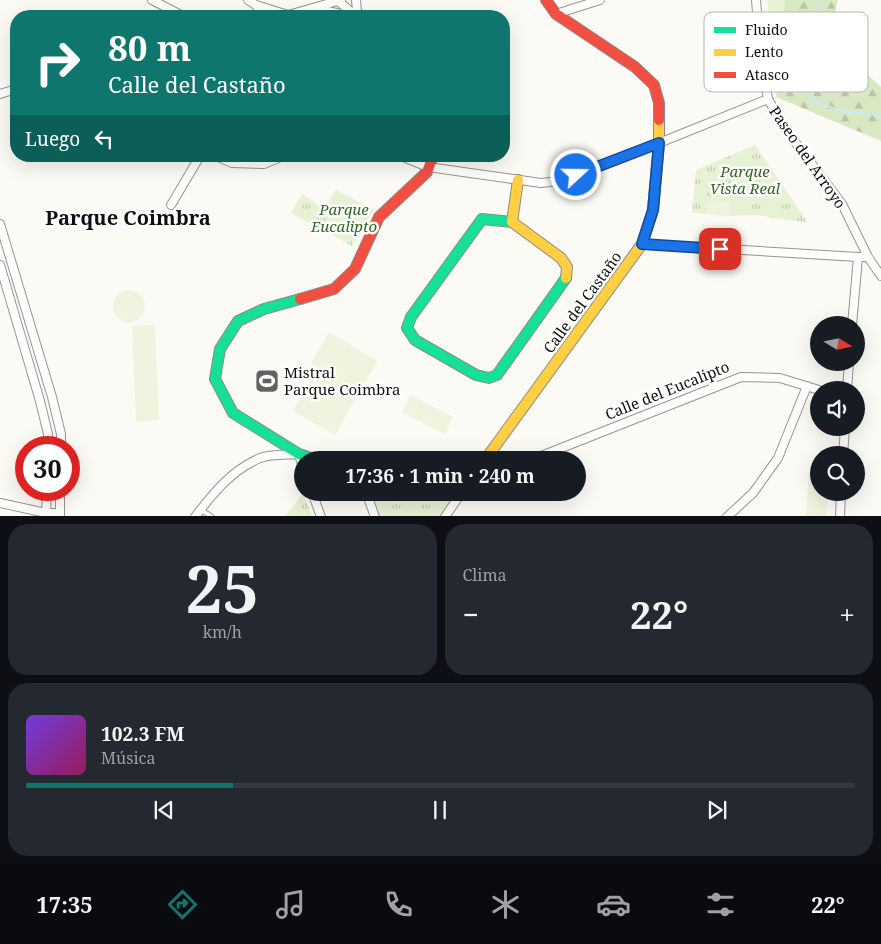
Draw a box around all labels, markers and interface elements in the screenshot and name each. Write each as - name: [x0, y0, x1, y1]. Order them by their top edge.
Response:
- legend: [704, 12, 868, 92]
- text: Fluido: [745, 20, 788, 39]
- text: 80 m: [108, 24, 191, 71]
- icon: right: [25, 30, 90, 95]
- text: Lento: [745, 42, 783, 61]
- text: Atasco: [745, 65, 789, 84]
- text: Calle del Castaño: [108, 69, 286, 99]
- street label: Paseo del Arroyo: [765, 102, 851, 212]
- icon: left: [90, 125, 118, 153]
- text: Luego: [25, 126, 80, 152]
- position arrow: [549, 148, 601, 200]
- park label: Parque Vista Real: [710, 161, 781, 198]
- park label: Parque Eucalipto: [310, 199, 377, 236]
- district label: Parque Coimbra: [45, 204, 211, 231]
- pin: [699, 228, 741, 270]
- icon: arrive: [706, 235, 734, 263]
- street label: Calle del Castaño: [538, 247, 626, 357]
- north arrow: [810, 316, 865, 371]
- map controls: [810, 316, 865, 501]
- street label: Calle del Eucalipto: [602, 356, 732, 424]
- place label: Mistral Parque Coimbra: [284, 362, 401, 399]
- sports icon: Mistral Parque Coimbra: [254, 368, 280, 394]
- button: sound: [810, 381, 865, 436]
- speed limit sign: 30: [15, 436, 80, 501]
- button: search: [810, 446, 865, 501]
- text: 17:36 · 1 min · 240 m: [345, 463, 535, 489]
- text: 25: [186, 544, 259, 632]
- text: Clima: [463, 564, 507, 586]
- text: 22°: [630, 588, 688, 640]
- text: −: [463, 595, 479, 633]
- text: +: [839, 595, 855, 633]
- text: km/h: [203, 621, 242, 643]
- text: 102.3 FM: [101, 721, 184, 747]
- text: Música: [101, 747, 155, 769]
- icon: previous: [150, 796, 178, 824]
- icon: pause: [426, 796, 454, 824]
- icon: next: [703, 796, 731, 824]
- icon: directions: [165, 887, 200, 922]
- icon: music: [273, 887, 308, 922]
- icon: phone: [381, 887, 416, 922]
- icon: climate: [488, 887, 523, 922]
- icon: car: [596, 887, 631, 922]
- icon: filters: [703, 887, 738, 922]
- text: 17:35: [36, 889, 93, 919]
- text: 22°: [811, 889, 845, 919]

